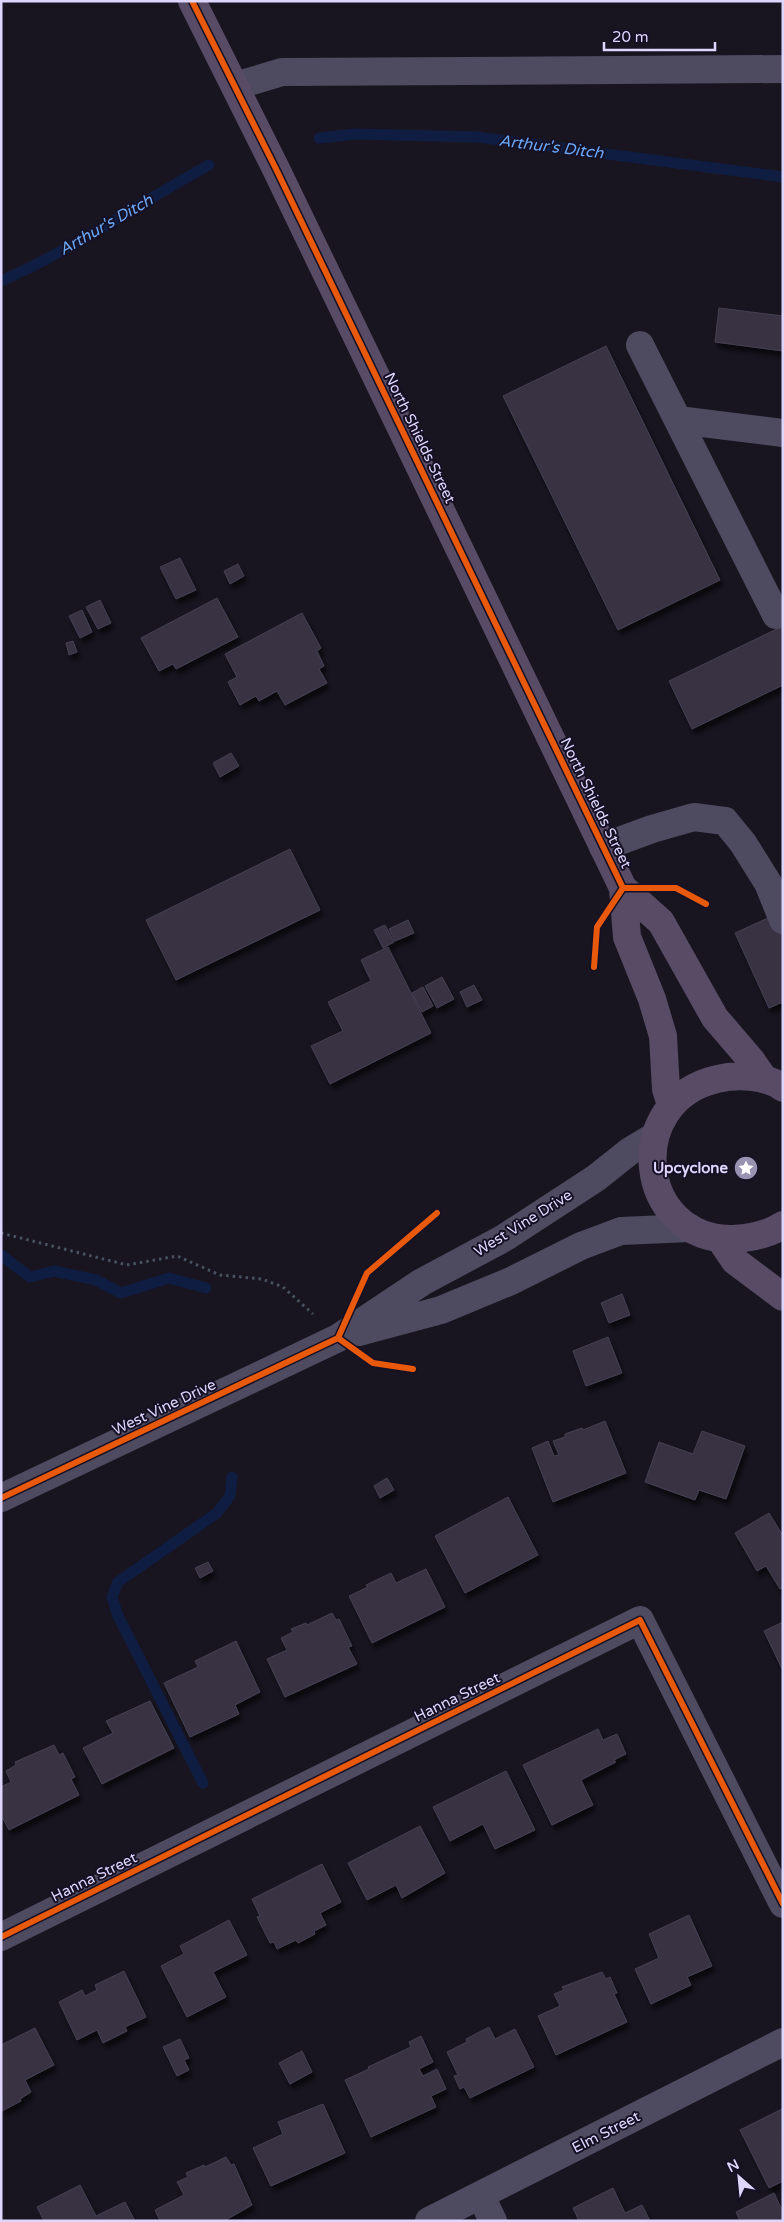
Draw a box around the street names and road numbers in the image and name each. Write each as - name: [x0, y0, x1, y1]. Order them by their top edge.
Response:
- street label: North Shields Street: [381, 370, 460, 506]
- street label: North Shields Street: [557, 735, 636, 871]
- street label: West Vine Drive: [471, 1186, 575, 1260]
- street label: West Vine Drive: [109, 1375, 219, 1439]
- street label: Hanna Street: [411, 1668, 503, 1726]
- street label: Hanna Street: [48, 1848, 140, 1906]
- street label: Elm Street: [569, 2107, 643, 2157]

